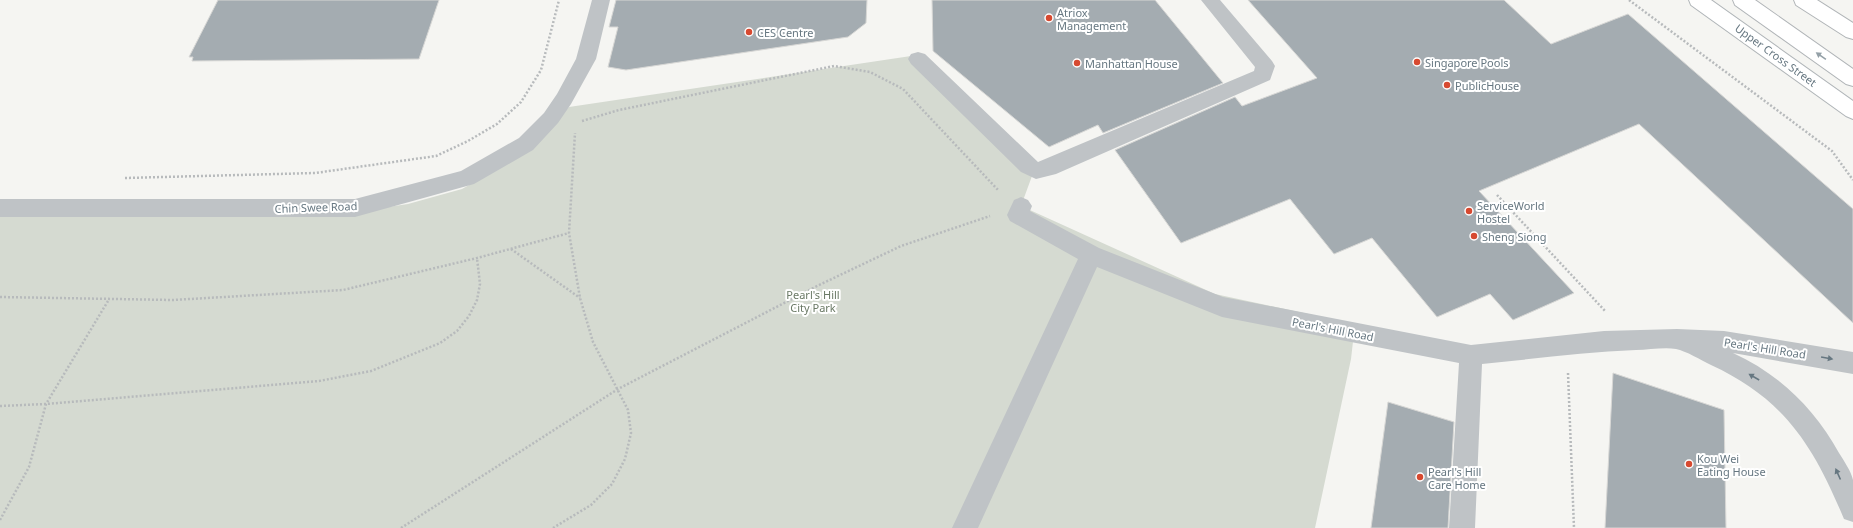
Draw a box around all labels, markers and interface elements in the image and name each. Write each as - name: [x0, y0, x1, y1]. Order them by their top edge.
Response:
- place label: Atriox Management: [1057, 5, 1126, 33]
- marker: Atriox Management: [1044, 13, 1054, 23]
- street label: Upper Cross Street: [1732, 20, 1820, 90]
- place label: CES Centre: [757, 25, 813, 40]
- marker: CES Centre: [744, 27, 754, 37]
- one-way arrow: [1816, 52, 1826, 60]
- place label: Singapore Pools: [1425, 55, 1509, 70]
- place label: Manhattan House: [1085, 56, 1178, 71]
- marker: Singapore Pools: [1412, 57, 1422, 67]
- marker: Manhattan House: [1072, 58, 1082, 68]
- place label: PublicHouse: [1455, 78, 1519, 93]
- marker: PublicHouse: [1442, 80, 1452, 90]
- street label: Chin Swee Road: [274, 198, 358, 216]
- place label: ServiceWorld Hostel: [1477, 198, 1545, 226]
- marker: ServiceWorld Hostel: [1464, 206, 1474, 216]
- place label: Sheng Siong: [1482, 229, 1547, 244]
- marker: Sheng Siong: [1469, 231, 1479, 241]
- park label: Pearl's Hill City Park: [786, 287, 840, 315]
- street label: Pearl's Hill Road: [1291, 314, 1375, 344]
- street label: Pearl's Hill Road: [1723, 334, 1807, 362]
- one-way arrow: [1821, 355, 1833, 361]
- one-way arrow: [1748, 373, 1760, 380]
- place label: Kou Wei Eating House: [1697, 451, 1766, 479]
- marker: Kou Wei Eating House: [1684, 459, 1694, 469]
- place label: Pearl's Hill Care Home: [1428, 464, 1486, 492]
- one-way arrow: [1835, 469, 1841, 480]
- marker: Pearl's Hill Care Home: [1415, 472, 1425, 482]

